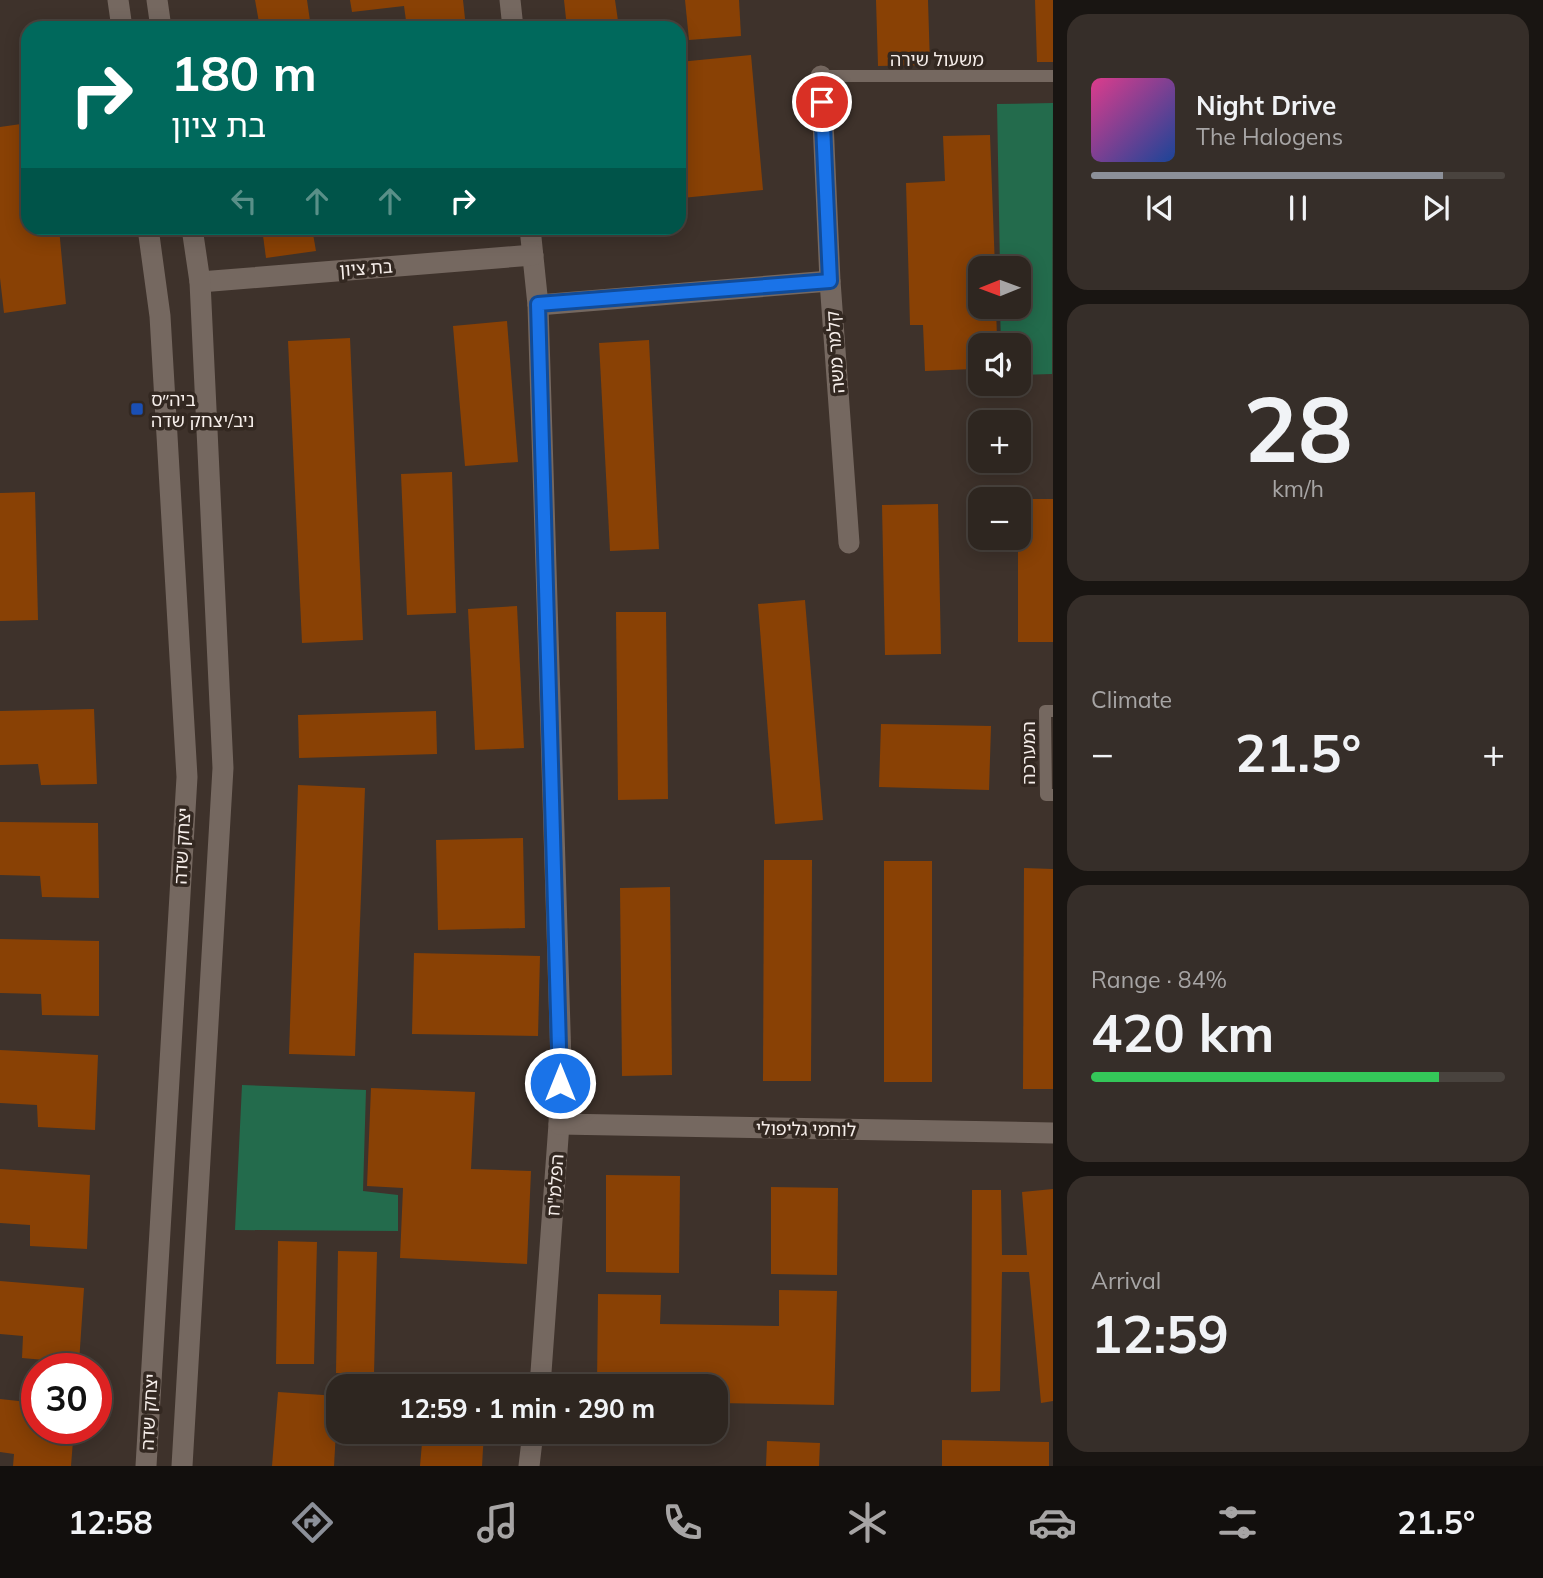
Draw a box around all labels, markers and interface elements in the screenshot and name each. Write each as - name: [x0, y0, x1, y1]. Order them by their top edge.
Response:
- text: 180 m: [171, 42, 317, 103]
- street label: משעול שירה: [890, 48, 984, 71]
- icon: right: [56, 49, 147, 140]
- pin: [792, 72, 852, 132]
- icon: arrive: [803, 83, 841, 121]
- text: Night Drive: [1196, 89, 1336, 122]
- text: בת ציון: [171, 105, 266, 145]
- text: The Halogens: [1196, 122, 1343, 151]
- icon: left: [225, 182, 263, 220]
- icon: ahead: [298, 182, 336, 220]
- icon: ahead: [371, 182, 409, 220]
- icon: right: [444, 182, 482, 220]
- icon: previous: [1141, 189, 1179, 227]
- icon: pause: [1279, 189, 1317, 227]
- icon: next: [1417, 189, 1455, 227]
- street label: בת ציון: [338, 255, 394, 281]
- north arrow: [968, 256, 1031, 318]
- map controls: [968, 256, 1031, 550]
- street label: קלמר משה: [821, 310, 849, 394]
- button: sound: [968, 333, 1031, 396]
- text: 28: [1243, 371, 1353, 485]
- place label: ביה״ס ניב/יצחק שדה: [151, 388, 254, 432]
- marker: ביה״ס ניב/יצחק שדה: [129, 401, 145, 417]
- button: +: [968, 410, 1031, 473]
- text: km/h: [1272, 474, 1324, 503]
- button: −: [968, 487, 1031, 550]
- text: Climate: [1091, 685, 1172, 714]
- text: 21.5°: [1235, 720, 1361, 785]
- street label: המערכה: [1017, 721, 1040, 785]
- text: −: [1091, 729, 1114, 777]
- text: +: [1482, 729, 1505, 777]
- street label: יצחק שדה: [168, 807, 196, 885]
- text: Range · 84%: [1091, 965, 1227, 994]
- text: 420 km: [1091, 1000, 1274, 1065]
- position arrow: [523, 1046, 597, 1120]
- street label: לוחמי גליפולי: [756, 1117, 856, 1141]
- street label: הפלמ"ח: [541, 1153, 569, 1217]
- text: Arrival: [1091, 1266, 1161, 1295]
- text: 12:59: [1091, 1301, 1229, 1366]
- speed limit sign: 30: [21, 1353, 112, 1444]
- street label: יצחק שדה: [135, 1373, 163, 1451]
- text: 12:59 · 1 min · 290 m: [399, 1392, 655, 1425]
- icon: directions: [288, 1498, 337, 1547]
- icon: music: [473, 1498, 522, 1547]
- icon: phone: [658, 1498, 707, 1547]
- icon: climate: [843, 1498, 892, 1547]
- icon: car: [1028, 1498, 1077, 1547]
- icon: filters: [1213, 1498, 1262, 1547]
- text: 12:58: [68, 1502, 153, 1542]
- text: 21.5°: [1397, 1502, 1475, 1542]

